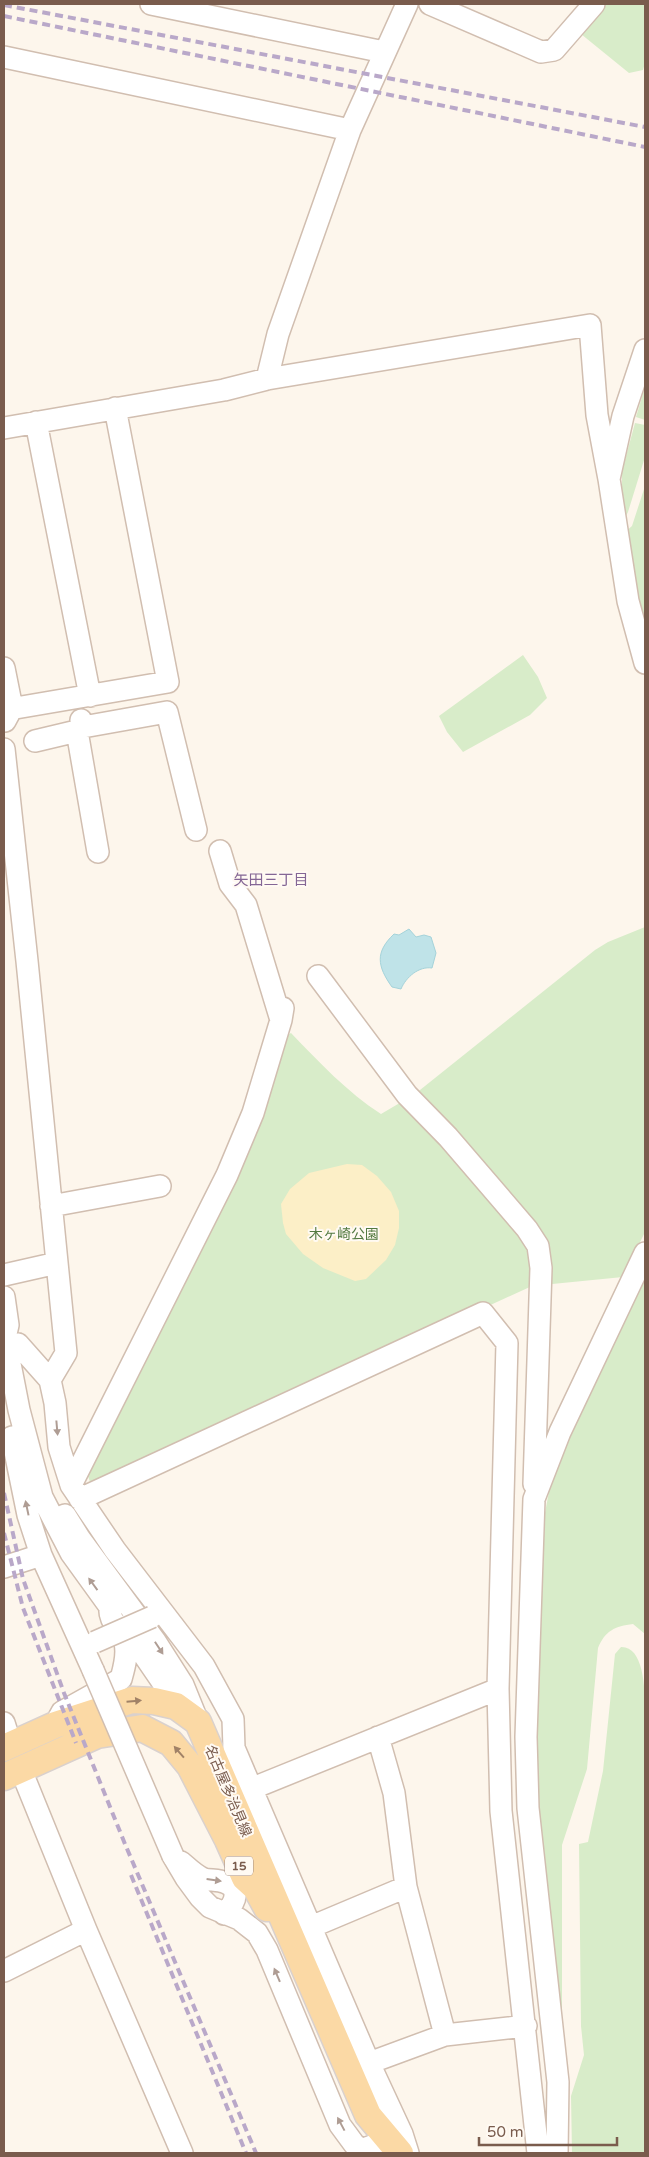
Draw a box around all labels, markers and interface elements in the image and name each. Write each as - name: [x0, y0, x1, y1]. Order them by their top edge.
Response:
- district label: 矢田三丁目: [233, 871, 309, 889]
- park label: 木ヶ崎公園: [309, 1226, 379, 1243]
- one-way arrow: [53, 1420, 61, 1436]
- one-way arrow: [23, 1501, 31, 1516]
- one-way arrow: [88, 1577, 98, 1590]
- one-way arrow: [155, 1641, 164, 1655]
- one-way arrow: [127, 1697, 143, 1705]
- street label: 名古屋多治見線: [201, 1743, 255, 1839]
- one-way arrow: [173, 1747, 185, 1759]
- road number: 15: [225, 1856, 253, 1875]
- one-way arrow: [206, 1876, 222, 1884]
- one-way arrow: [273, 1967, 280, 1982]
- scale bar: [479, 2114, 616, 2146]
- one-way arrow: [337, 2117, 345, 2131]
- text: 50 m: [487, 2123, 524, 2141]

